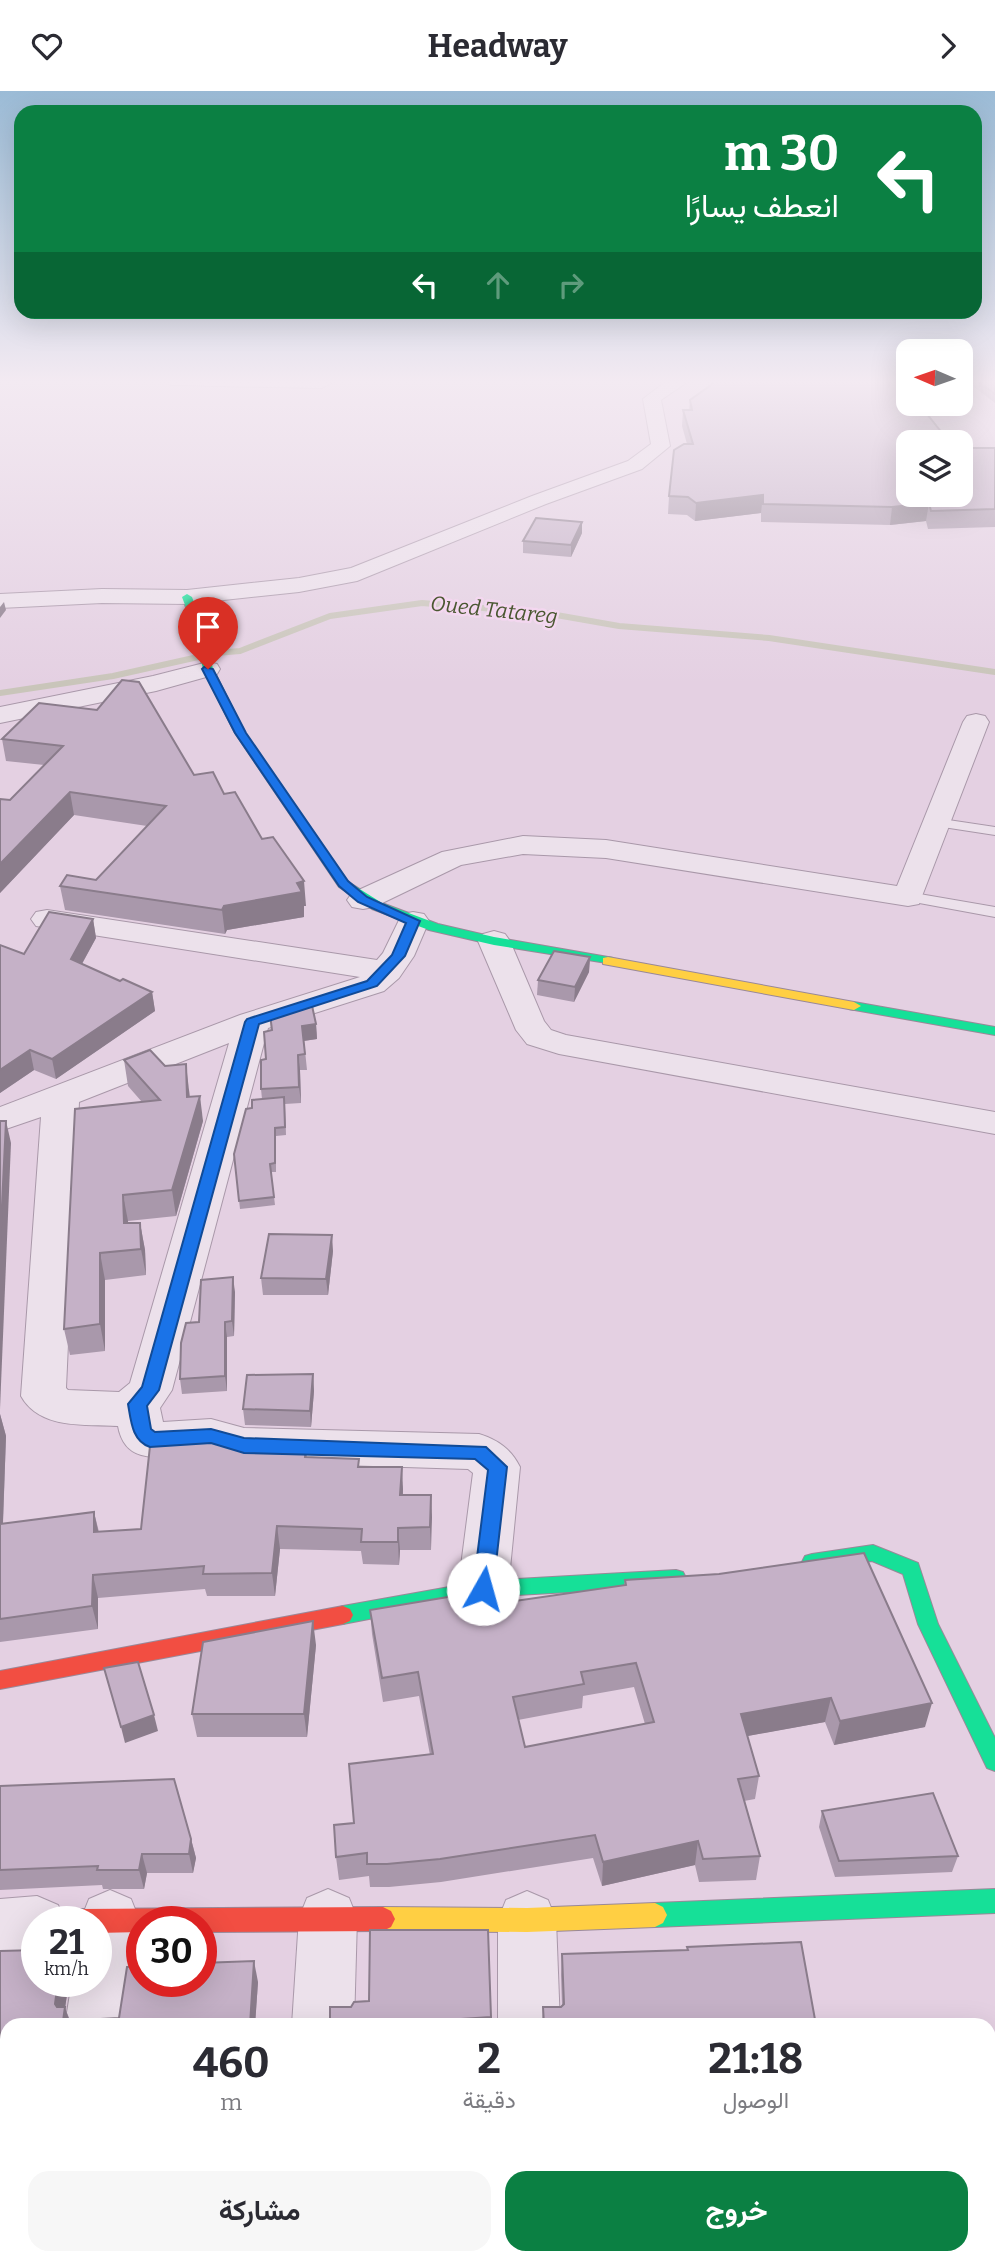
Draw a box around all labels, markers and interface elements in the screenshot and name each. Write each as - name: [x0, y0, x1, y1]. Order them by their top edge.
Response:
- icon: heart: [28, 27, 66, 65]
- text: Headway: [427, 27, 568, 65]
- icon: forward: [929, 27, 967, 65]
- text: 30 m: [724, 124, 839, 183]
- icon: left: [863, 133, 954, 224]
- text: انعطف يسارًا: [685, 187, 839, 225]
- icon: left: [406, 266, 444, 304]
- icon: ahead: [479, 266, 517, 304]
- icon: right: [552, 266, 590, 304]
- north arrow: [896, 339, 973, 417]
- map controls: [896, 339, 973, 507]
- button: layers: [896, 430, 973, 507]
- water label: Oued Tatareg: [429, 590, 559, 630]
- pin: [178, 597, 238, 669]
- icon: arrive: [189, 608, 227, 646]
- position arrow: [446, 1552, 520, 1626]
- speed limit sign: 30: [126, 1906, 217, 1997]
- text: 21: [49, 1921, 84, 1963]
- text: km/h: [44, 1958, 89, 1980]
- text: 2: [477, 2034, 501, 2084]
- text: 21:18: [708, 2034, 803, 2084]
- text: 460: [193, 2038, 270, 2088]
- text: دقيقة: [462, 2086, 516, 2114]
- text: الوصول: [723, 2086, 789, 2114]
- text: m: [220, 2088, 242, 2116]
- button: مشاركة: [28, 2171, 491, 2251]
- button: خروج: [505, 2171, 968, 2251]

